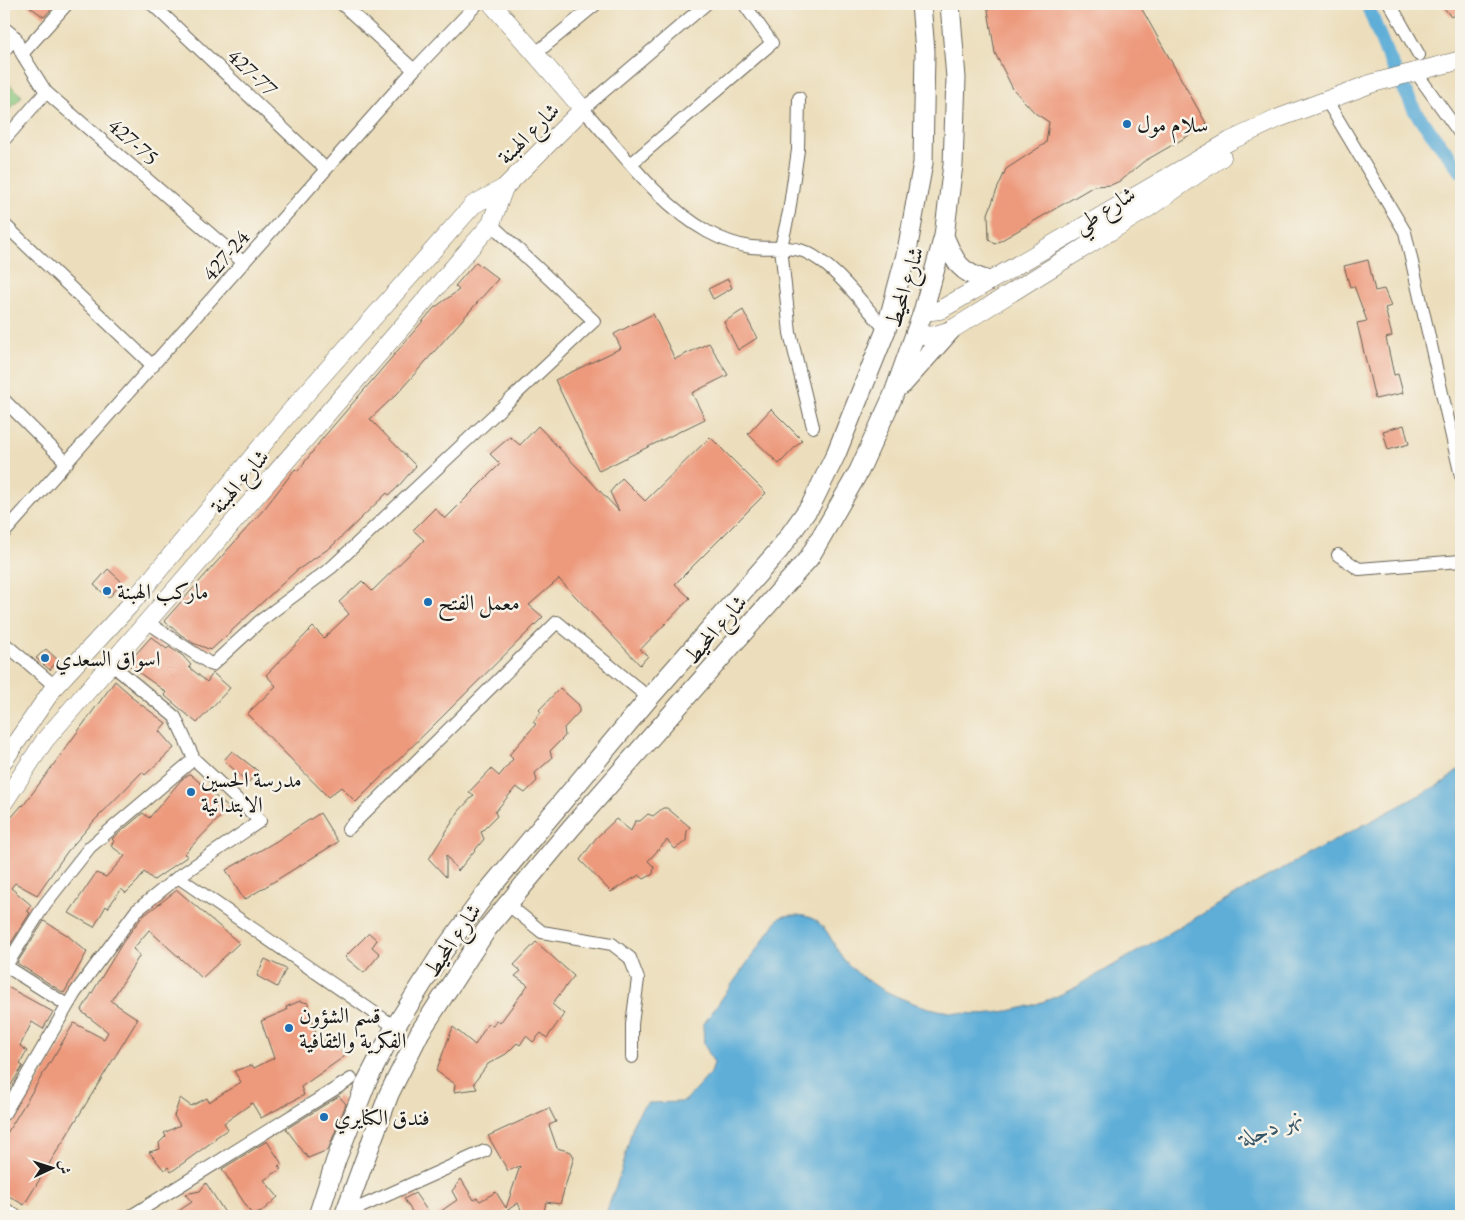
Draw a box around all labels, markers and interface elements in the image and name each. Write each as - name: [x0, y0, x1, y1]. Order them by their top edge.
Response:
- street label: 427-77: [221, 42, 284, 103]
- street label: شارع الهبنة: [491, 96, 569, 174]
- place label: سلام مول: [1137, 110, 1208, 144]
- street label: 427-75: [102, 111, 165, 172]
- marker: سلام مول: [1121, 118, 1133, 130]
- street label: شارع طي: [1068, 179, 1144, 245]
- street label: 427-24: [195, 223, 256, 287]
- street label: شارع المحيط: [878, 243, 934, 332]
- street label: شارع الهبنة: [203, 443, 278, 522]
- place label: ماركب الهبنة: [117, 577, 209, 606]
- marker: ماركب الهبنة: [101, 585, 113, 597]
- place label: معمل الفتح: [438, 588, 520, 622]
- street label: شارع المحيط: [677, 588, 757, 673]
- marker: معمل الفتح: [422, 596, 434, 608]
- place label: اسواق السعدي: [55, 644, 161, 676]
- marker: اسواق السعدي: [39, 652, 51, 664]
- place label: مدرسة الحسين الابتدائية: [201, 765, 302, 819]
- marker: مدرسة الحسين الابتدائية: [185, 786, 197, 798]
- street label: شارع المحيط: [417, 898, 491, 985]
- place label: قسم الشؤون الفكرية والثقافية: [299, 1001, 406, 1055]
- marker: قسم الشؤون الفكرية والثقافية: [283, 1022, 295, 1034]
- water label: نهر دجلة: [1232, 1100, 1307, 1155]
- place label: فندق الكنايري: [334, 1103, 430, 1135]
- marker: فندق الكنايري: [318, 1111, 330, 1123]
- north arrow: [28, 1142, 78, 1192]
- text: ش: [56, 1160, 74, 1175]

